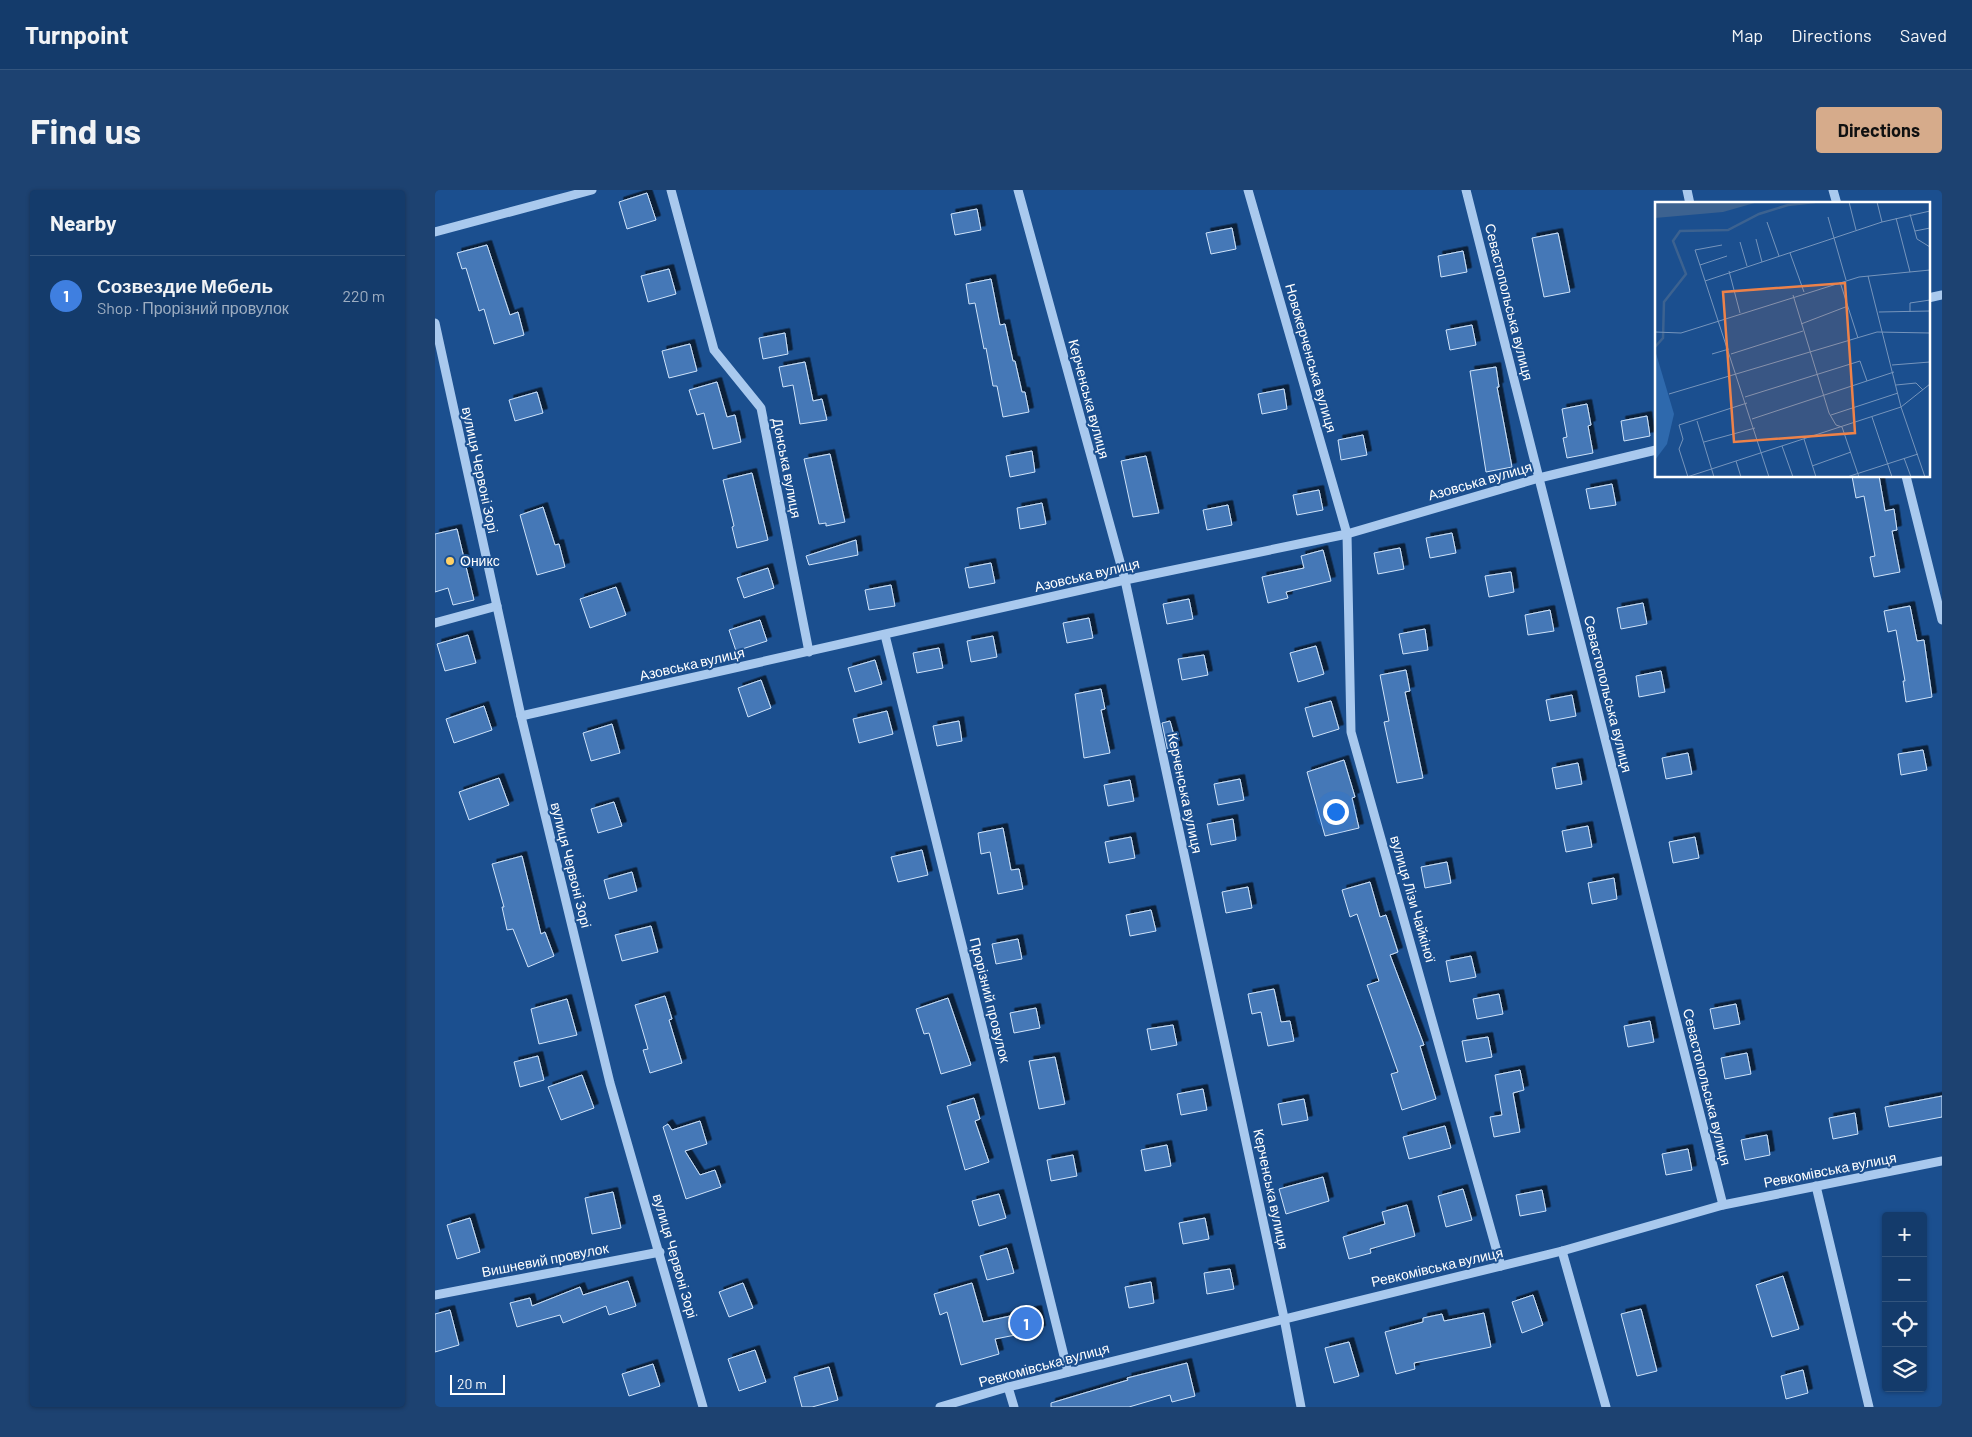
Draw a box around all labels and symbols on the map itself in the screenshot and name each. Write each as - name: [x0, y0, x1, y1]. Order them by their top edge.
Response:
- inset map: [1655, 202, 1929, 478]
- street label: Севастопольська вулиця: [1482, 222, 1537, 382]
- street label: Новокерченська вулиця: [1282, 281, 1341, 434]
- street label: Керченська вулиця: [1065, 337, 1114, 460]
- street label: вулиця Червоні Зорі: [459, 405, 502, 535]
- street label: Донська вулиця: [769, 416, 806, 520]
- street label: Азовська вулиця: [1426, 458, 1534, 503]
- place label: Оникс: [460, 552, 500, 569]
- street label: Азовська вулиця: [1033, 554, 1141, 595]
- marker: Оникс: [444, 555, 456, 567]
- street label: Севастопольська вулиця: [1581, 614, 1636, 774]
- street label: Азовська вулиця: [638, 643, 746, 684]
- street label: Керченська вулиця: [1164, 731, 1207, 855]
- your location: [1323, 799, 1349, 825]
- street label: вулиця Червоні Зорі: [548, 800, 595, 930]
- street label: вулиця Лізи Чайкіної: [1387, 833, 1440, 964]
- street label: Прорізний провулок: [967, 936, 1014, 1065]
- street label: Севастопольська вулиця: [1680, 1007, 1735, 1167]
- street label: Керченська вулиця: [1250, 1127, 1293, 1251]
- street label: Ревкомівська вулиця: [1762, 1148, 1898, 1191]
- street label: вулиця Червоні Зорі: [650, 1192, 701, 1320]
- street label: Вишневий провулок: [480, 1239, 611, 1280]
- street label: Ревкомівська вулиця: [1369, 1243, 1504, 1290]
- pin: 1: [1010, 1304, 1042, 1342]
- street label: Ревкомівська вулиця: [977, 1339, 1111, 1390]
- scale bar: [450, 1372, 505, 1395]

